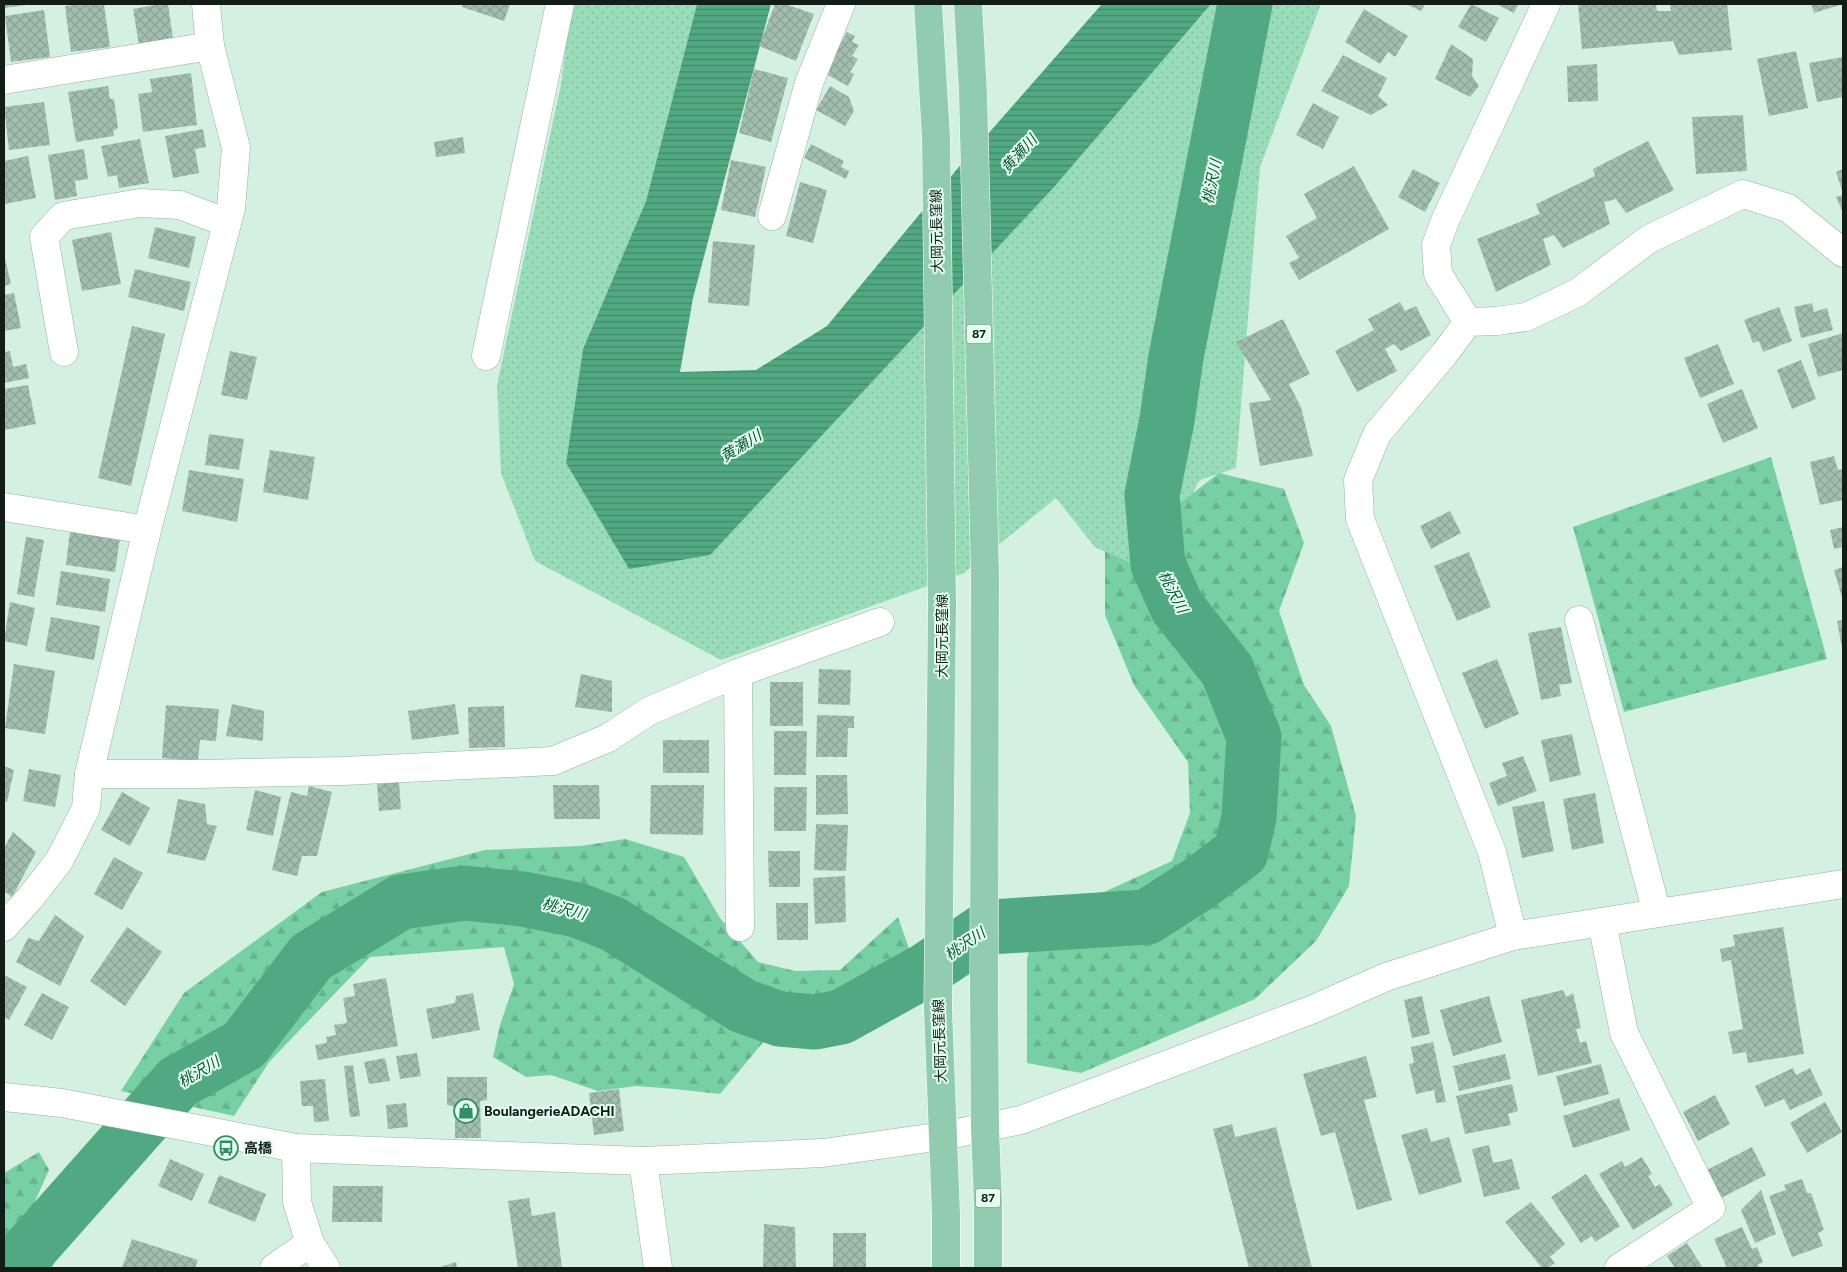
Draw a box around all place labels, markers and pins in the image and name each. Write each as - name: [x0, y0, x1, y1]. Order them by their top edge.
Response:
- shop icon: BoulangerieADACHI: [453, 1098, 479, 1124]
- place label: BoulangerieADACHI: [484, 1103, 615, 1120]
- bus stop icon: 高橋: [213, 1135, 239, 1161]
- place label: 高橋: [244, 1140, 272, 1157]

